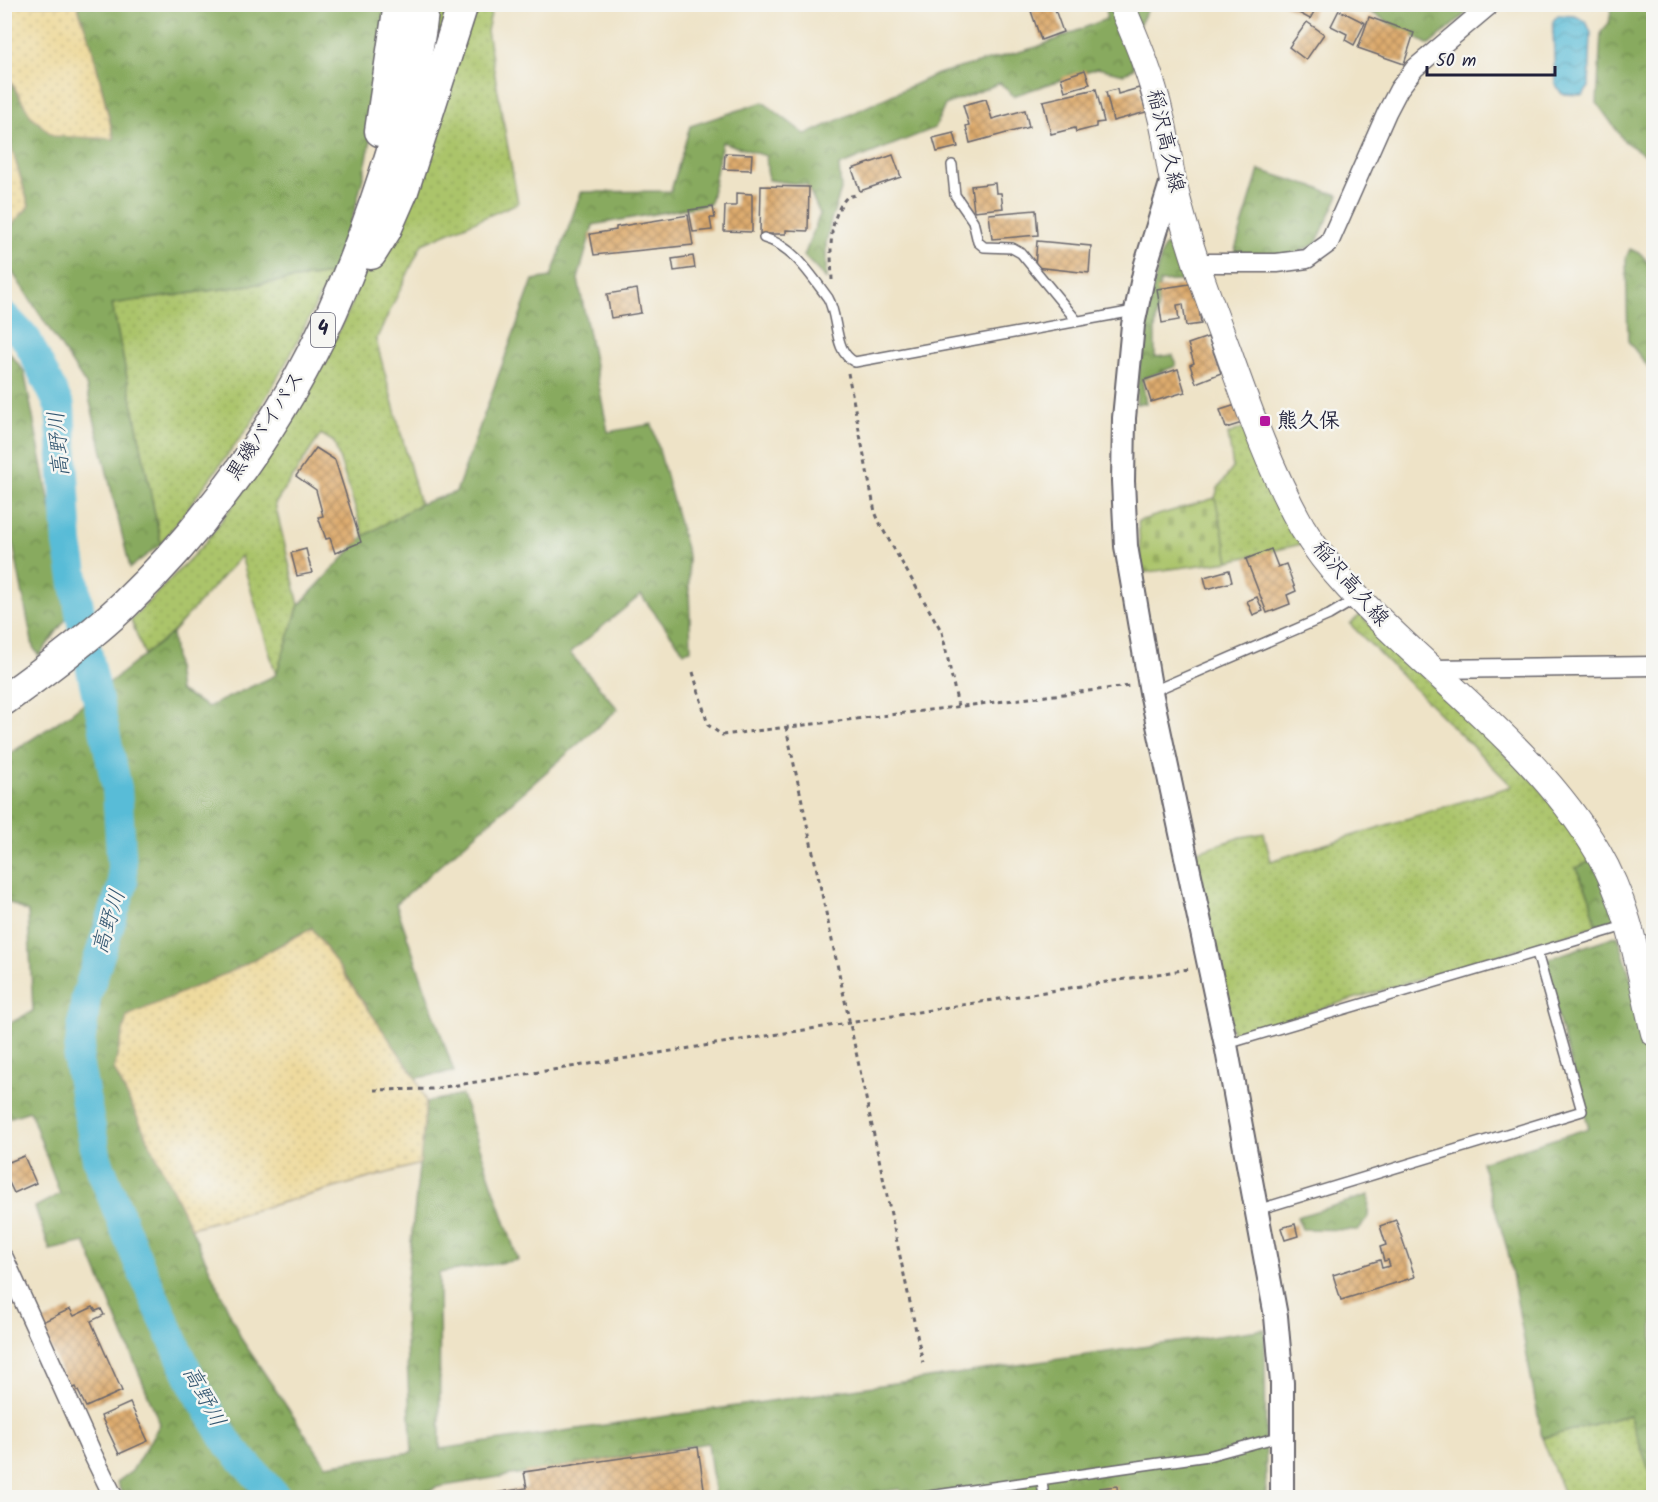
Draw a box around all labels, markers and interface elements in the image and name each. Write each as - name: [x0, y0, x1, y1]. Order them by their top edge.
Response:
- scale bar: [1427, 39, 1554, 77]
- text: 50 m: [1436, 47, 1476, 76]
- street label: 稲沢高久線: [1137, 86, 1193, 196]
- road number: 4: [311, 313, 335, 347]
- street label: 黒磯バイパス: [218, 364, 314, 488]
- place label: 熊久保: [1277, 405, 1340, 438]
- water label: 高野川: [40, 410, 80, 478]
- marker: 熊久保: [1258, 414, 1272, 428]
- street label: 稲沢高久線: [1303, 534, 1397, 634]
- water label: 高野川: [84, 885, 136, 959]
- water label: 高野川: [172, 1360, 234, 1434]

